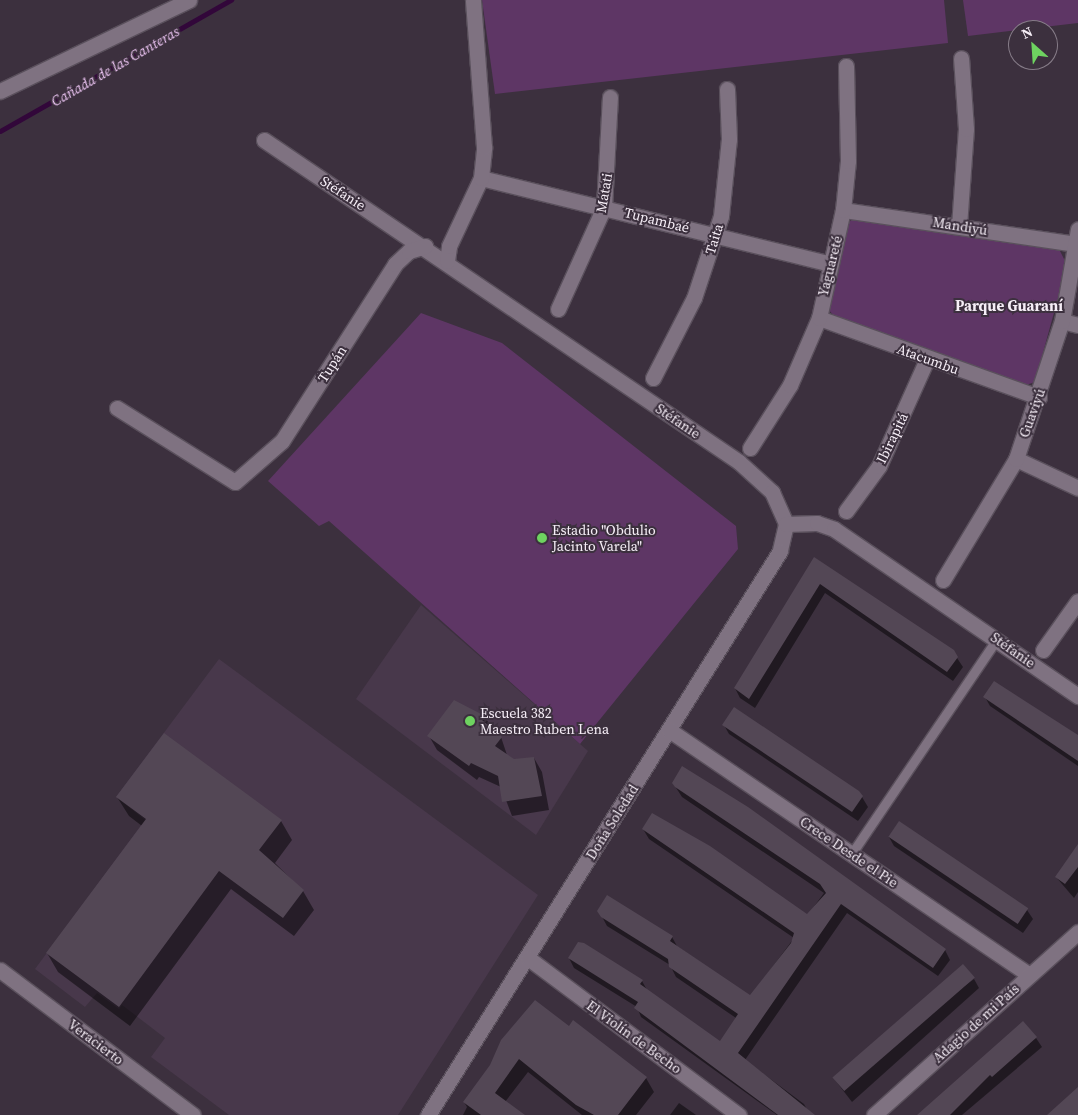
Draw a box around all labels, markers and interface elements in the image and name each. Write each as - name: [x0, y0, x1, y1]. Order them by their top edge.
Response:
- north arrow: [1008, 20, 1058, 70]
- text: N: [1018, 21, 1036, 44]
- water label: Cañada de las Canteras: [48, 22, 182, 110]
- street label: Stéfanie: [317, 172, 369, 214]
- street label: Matati: [592, 172, 616, 214]
- street label: Tupambaé: [623, 204, 691, 236]
- street label: Mandiyú: [931, 213, 989, 239]
- street label: Taita: [701, 222, 727, 256]
- street label: Yaguareté: [814, 234, 846, 298]
- district label: Parque Guaraní: [955, 297, 1063, 315]
- street label: Atacumbu: [895, 340, 961, 378]
- street label: Tupán: [314, 343, 350, 385]
- street label: Guaviyú: [1015, 386, 1049, 440]
- street label: Stéfanie: [652, 400, 704, 442]
- street label: Ibirapitá: [873, 410, 911, 466]
- place label: Estadio "Obdulio Jacinto Varela": [552, 522, 656, 554]
- marker: Estadio "Obdulio Jacinto Varela": [536, 532, 548, 544]
- street label: Stéfanie: [988, 629, 1038, 671]
- place label: Escuela 382 Maestro Ruben Lena: [480, 705, 609, 738]
- marker: Escuela 382 Maestro Ruben Lena: [464, 715, 476, 727]
- street label: Doña Soledad: [582, 781, 642, 863]
- street label: Crece Desde el Pie: [797, 813, 901, 891]
- street label: Adagio de mi País: [929, 980, 1023, 1066]
- street label: El Violín de Becho: [583, 997, 685, 1077]
- street label: Veracierto: [65, 1016, 127, 1068]

